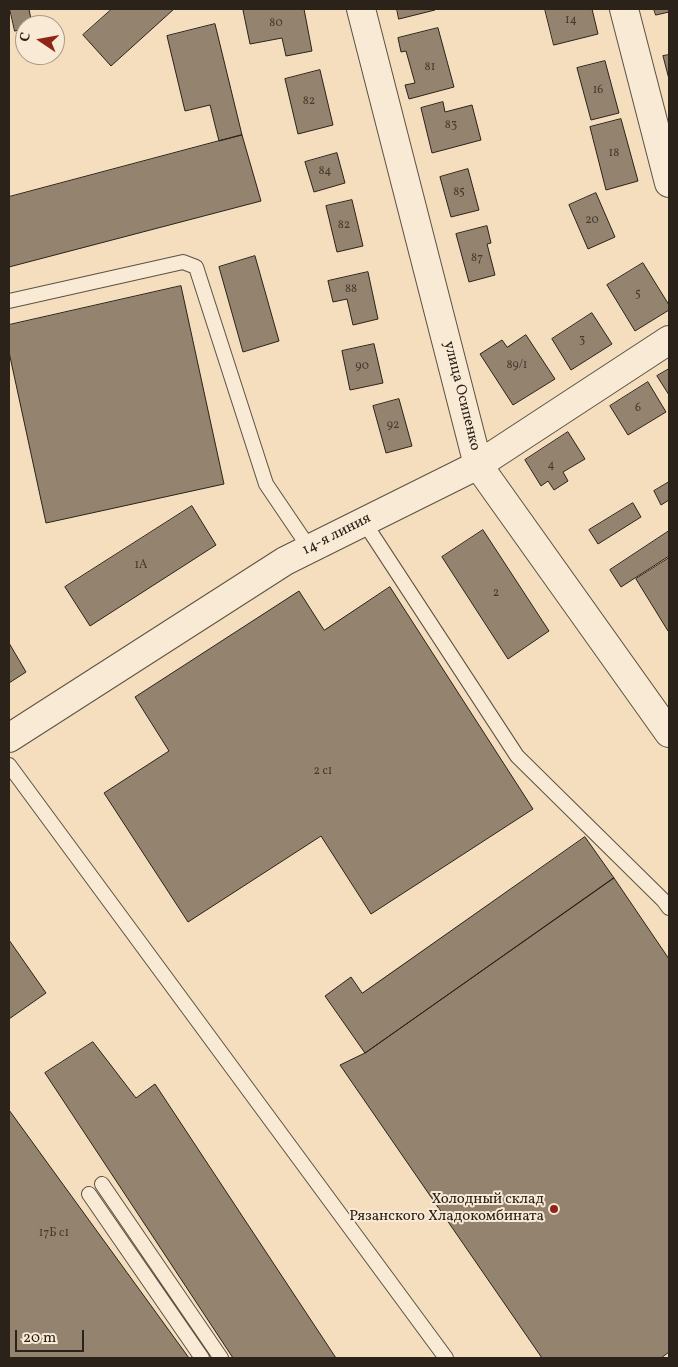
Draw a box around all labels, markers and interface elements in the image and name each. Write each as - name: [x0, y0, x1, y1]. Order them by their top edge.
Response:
- house number: 14: [565, 14, 577, 28]
- north arrow: [15, 15, 65, 65]
- house number: 80: [269, 17, 283, 31]
- text: С: [16, 31, 36, 43]
- house number: 81: [425, 61, 435, 75]
- house number: 16: [593, 84, 603, 98]
- house number: 82: [303, 95, 315, 109]
- house number: 83: [445, 119, 457, 133]
- house number: 18: [609, 147, 619, 161]
- house number: 84: [319, 165, 331, 179]
- house number: 85: [453, 186, 465, 200]
- house number: 20: [585, 214, 599, 228]
- house number: 82: [338, 219, 350, 233]
- house number: 87: [471, 252, 483, 266]
- house number: 88: [345, 283, 357, 297]
- house number: 5: [635, 288, 641, 302]
- house number: 3: [579, 334, 585, 348]
- street label: улица Осипенко: [439, 339, 483, 453]
- house number: 89/1: [507, 359, 527, 373]
- house number: 90: [355, 360, 369, 374]
- house number: 6: [635, 402, 641, 416]
- house number: 92: [387, 419, 399, 433]
- house number: 4: [547, 459, 555, 473]
- street label: 14-я линия: [300, 510, 374, 560]
- house number: 1А: [134, 559, 148, 573]
- house number: 2: [493, 587, 499, 601]
- house number: 2 с1: [314, 765, 332, 779]
- place label: Холодный склад Рязанского Хладокомбината: [349, 1191, 544, 1226]
- marker: Холодный склад Рязанского Хладокомбината: [548, 1203, 560, 1215]
- house number: 17Б с1: [39, 1227, 69, 1241]
- scale bar: [18, 1320, 86, 1352]
- text: 20 m: [23, 1328, 56, 1349]

